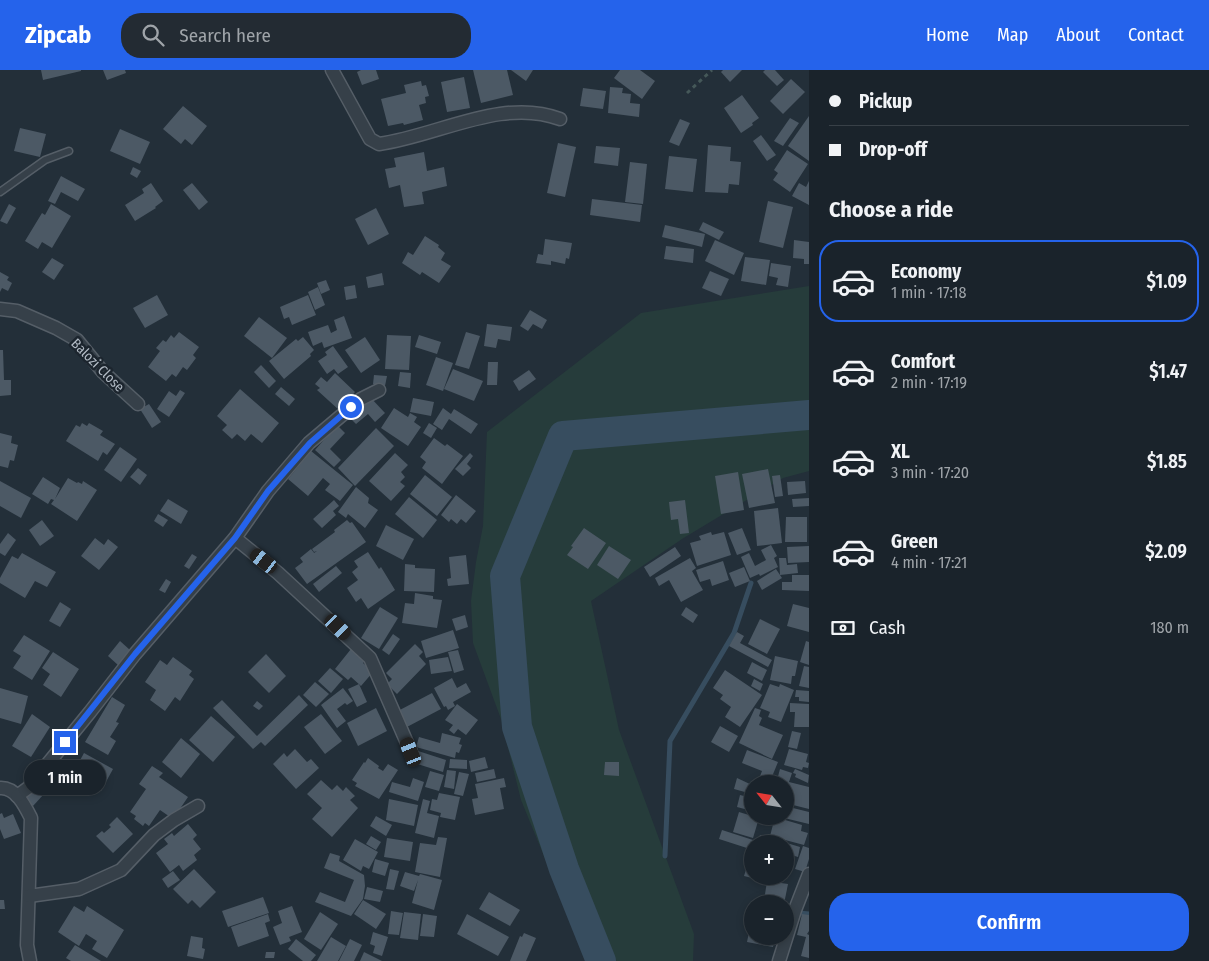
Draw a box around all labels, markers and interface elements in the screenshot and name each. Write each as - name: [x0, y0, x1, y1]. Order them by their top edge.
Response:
- search box: [121, 13, 471, 58]
- text: Zipcab: [25, 21, 91, 49]
- icon: search: [139, 21, 167, 49]
- text: Search here: [179, 24, 271, 47]
- text: Home: [926, 24, 969, 46]
- text: Map: [997, 24, 1028, 46]
- text: About: [1056, 24, 1100, 46]
- text: Contact: [1128, 24, 1184, 46]
- text: Pickup: [859, 90, 912, 113]
- text: Drop-off: [859, 138, 927, 161]
- text: Choose a ride: [829, 196, 953, 223]
- icon: car: [831, 259, 876, 304]
- text: Economy: [891, 260, 961, 283]
- text: $1.09: [1147, 270, 1187, 293]
- text: 1 min · 17:18: [891, 283, 966, 302]
- street label: Balozi Close: [67, 335, 128, 396]
- icon: car: [831, 349, 876, 394]
- text: Comfort: [891, 350, 955, 373]
- text: $1.47: [1149, 360, 1187, 383]
- text: 2 min · 17:19: [891, 373, 967, 392]
- route start: [340, 396, 362, 418]
- icon: car: [831, 439, 876, 484]
- text: XL: [891, 440, 910, 463]
- text: $1.85: [1147, 450, 1187, 473]
- text: 3 min · 17:20: [891, 463, 969, 482]
- icon: car: [831, 529, 876, 574]
- text: Green: [891, 530, 938, 553]
- text: $2.09: [1145, 540, 1187, 563]
- car: [247, 546, 280, 576]
- text: 4 min · 17:21: [891, 553, 967, 572]
- car: [321, 611, 354, 643]
- icon: cash: [829, 614, 857, 642]
- text: Cash: [869, 616, 906, 639]
- text: 180 m: [1150, 618, 1189, 637]
- route end: [54, 731, 76, 753]
- car: [398, 735, 423, 769]
- callout: 1 min: [24, 760, 106, 794]
- text: 1 min: [48, 768, 82, 787]
- north arrow: [744, 775, 794, 825]
- map controls: [744, 775, 794, 945]
- button: +: [744, 835, 794, 885]
- button: Confirm: [829, 893, 1189, 951]
- button: −: [744, 895, 794, 945]

